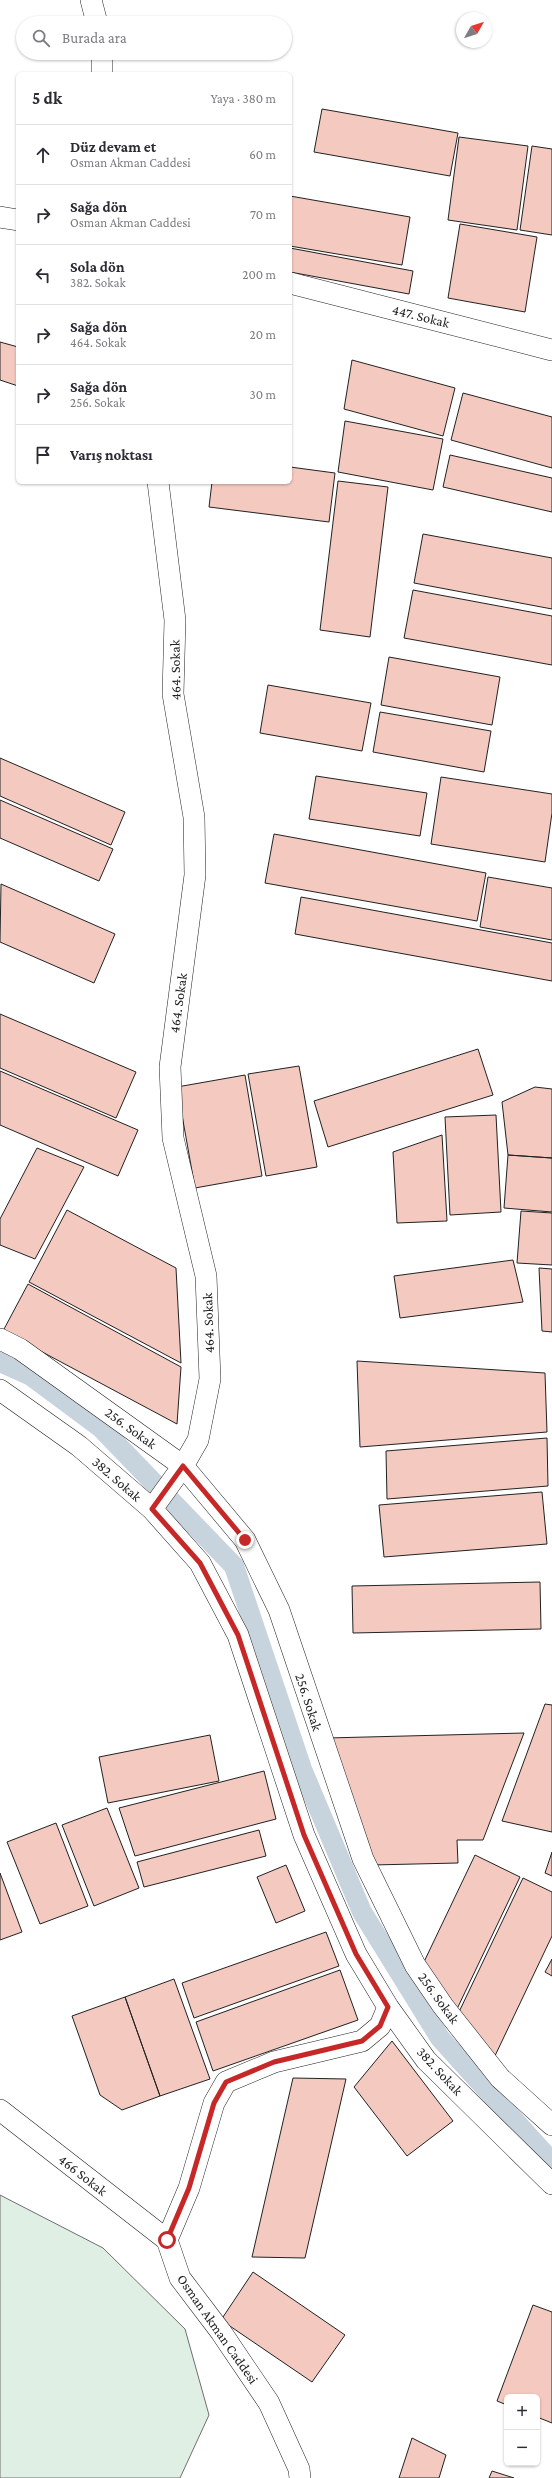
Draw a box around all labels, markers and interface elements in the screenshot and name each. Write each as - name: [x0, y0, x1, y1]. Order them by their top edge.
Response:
- north arrow: [456, 12, 492, 48]
- search box: [16, 16, 292, 60]
- icon: search: [30, 27, 52, 49]
- text: Burada ara: [62, 30, 127, 46]
- text: 5 dk: [32, 89, 62, 108]
- text: Yaya · 380 m: [211, 91, 276, 106]
- text: Düz devam et: [70, 139, 156, 155]
- icon: ahead: [32, 144, 54, 166]
- text: 60 m: [249, 147, 276, 162]
- text: Osman Akman Caddesi: [70, 155, 191, 170]
- text: Sağa dön: [70, 199, 127, 215]
- icon: right: [32, 204, 54, 226]
- text: 70 m: [250, 207, 276, 222]
- text: Osman Akman Caddesi: [70, 215, 191, 230]
- text: Sola dön: [70, 259, 125, 275]
- icon: left: [32, 264, 54, 286]
- text: 200 m: [242, 267, 276, 282]
- text: 382. Sokak: [70, 275, 126, 290]
- street label: 447. Sokak: [390, 301, 452, 331]
- text: Sağa dön: [70, 319, 127, 335]
- icon: right: [32, 324, 54, 346]
- text: 20 m: [250, 327, 276, 342]
- text: 464. Sokak: [70, 335, 126, 350]
- text: Sağa dön: [70, 379, 127, 395]
- icon: right: [32, 384, 54, 406]
- text: 30 m: [250, 387, 276, 402]
- text: 256. Sokak: [70, 395, 125, 410]
- icon: arrive: [32, 444, 54, 466]
- text: Varış noktası: [70, 447, 153, 463]
- street label: 464. Sokak: [166, 639, 184, 700]
- street label: 464. Sokak: [166, 972, 190, 1034]
- street label: 464. Sokak: [199, 1292, 217, 1354]
- street label: 256. Sokak: [102, 1404, 160, 1452]
- street label: 382. Sokak: [89, 1453, 145, 1505]
- route end: [236, 1531, 254, 1549]
- street label: 256. Sokak: [292, 1671, 326, 1733]
- street label: 256. Sokak: [415, 1969, 463, 2027]
- street label: 382. Sokak: [414, 2044, 466, 2099]
- street label: 466 Sokak: [56, 2151, 111, 2199]
- route start: [158, 2231, 176, 2249]
- street label: Osman Akman Caddesi: [174, 2271, 262, 2387]
- map controls: [504, 2394, 540, 2466]
- button: +: [504, 2394, 540, 2430]
- button: −: [504, 2430, 540, 2466]

